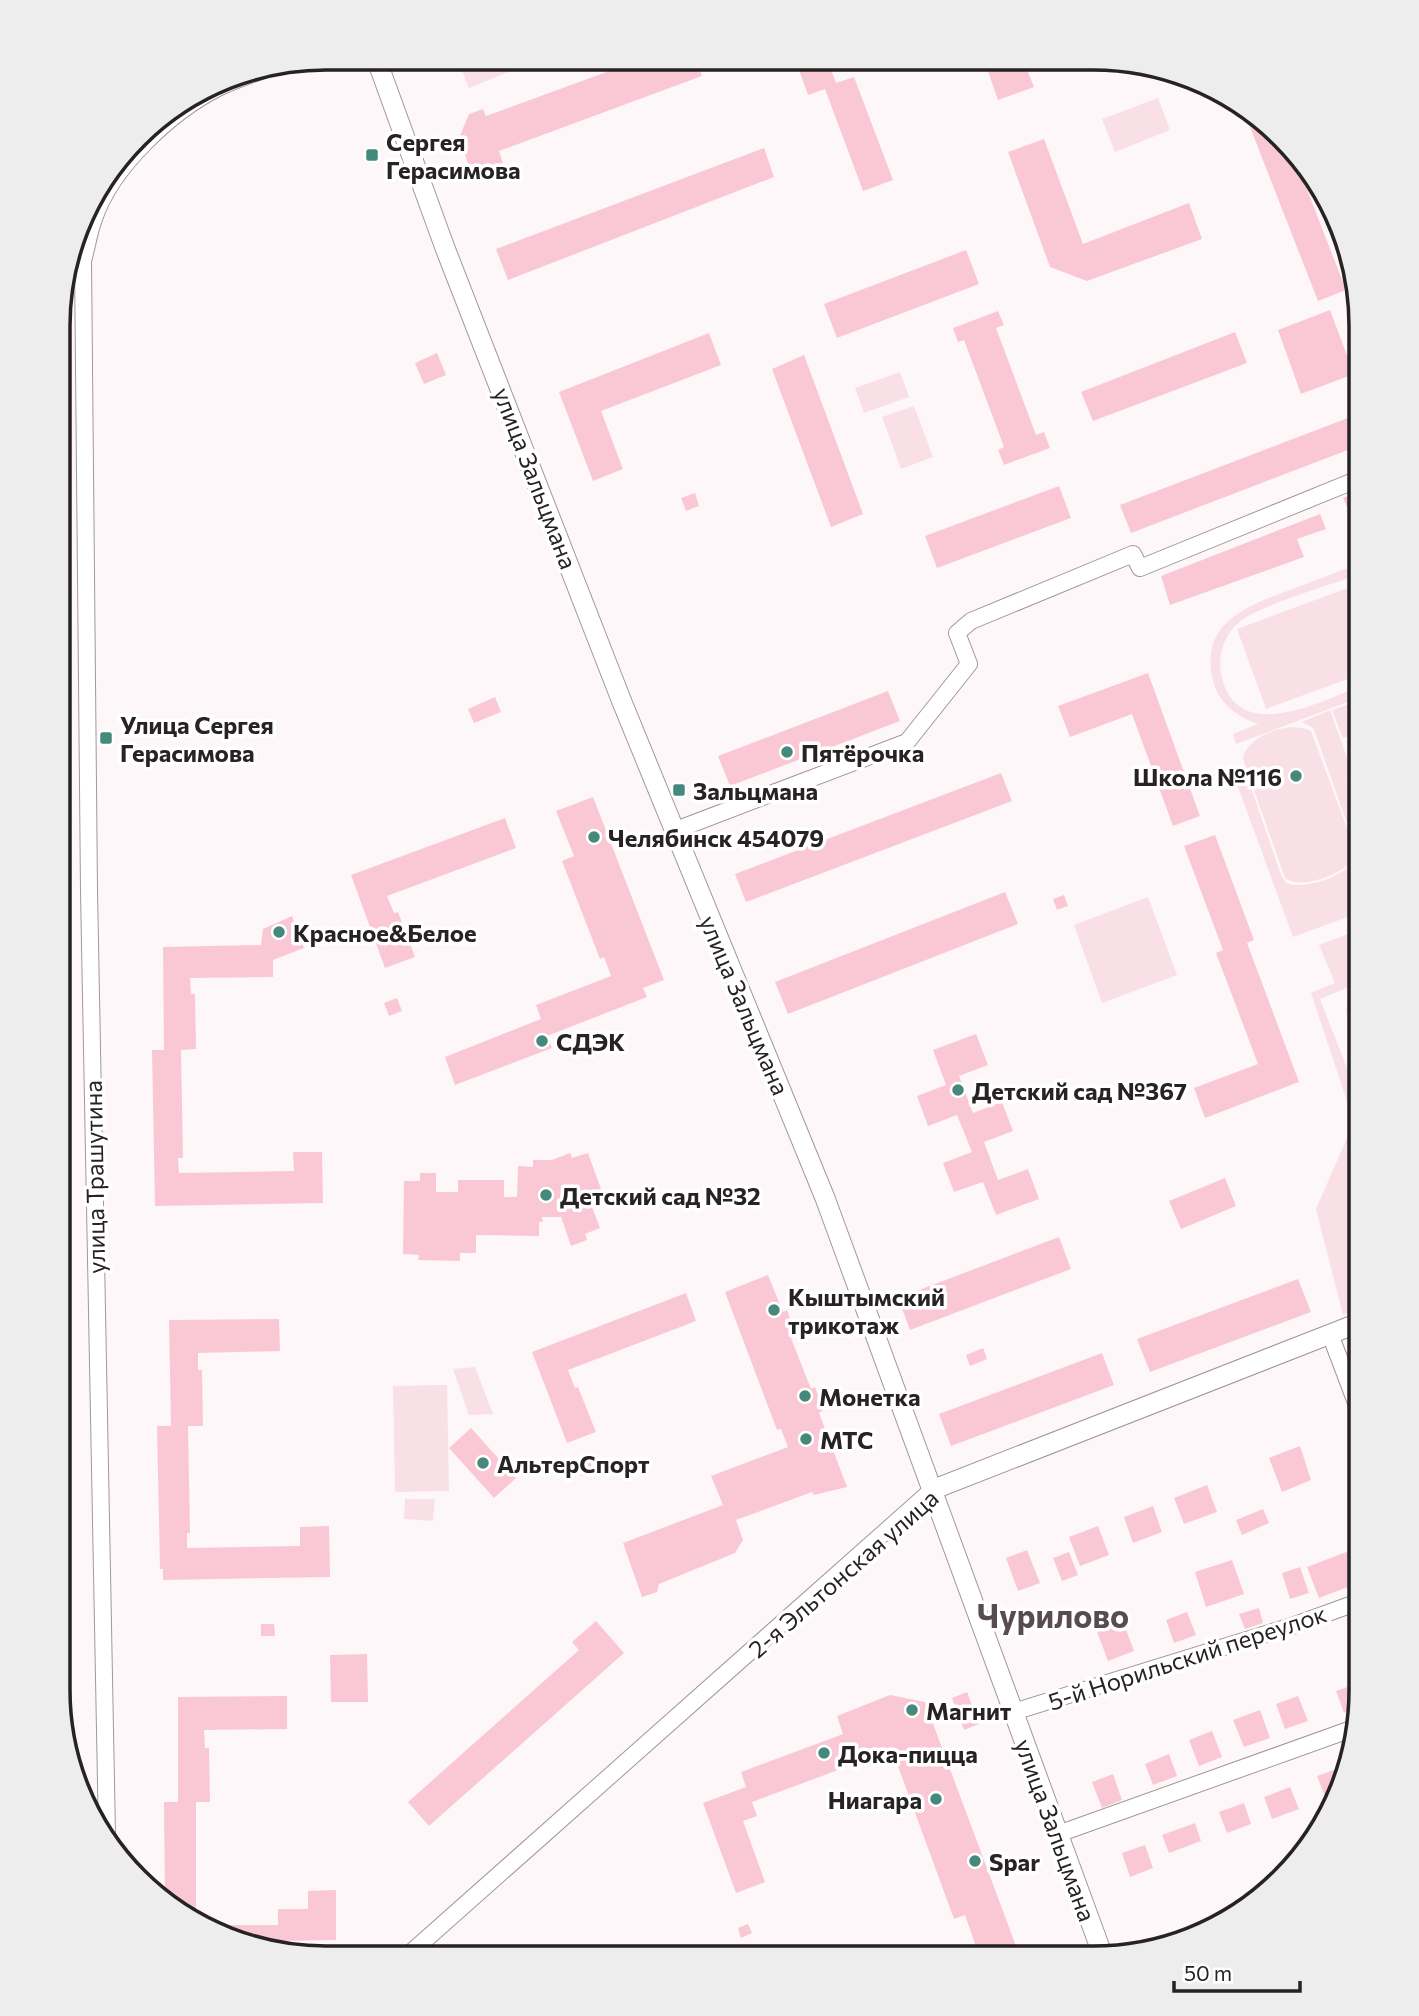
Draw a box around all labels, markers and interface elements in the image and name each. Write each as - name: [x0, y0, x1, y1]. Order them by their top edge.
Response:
- place label: Сергея Герасимова: [386, 127, 521, 184]
- marker: Сергея Герасимова: [364, 147, 380, 163]
- street label: улица Зальцмана: [488, 383, 584, 573]
- place label: Улица Сергея Герасимова: [120, 710, 274, 767]
- marker: Улица Сергея Герасимова: [98, 730, 114, 746]
- place label: Пятёрочка: [801, 738, 924, 767]
- marker: Пятёрочка: [779, 744, 795, 760]
- place label: Школа №116: [1133, 762, 1282, 791]
- marker: Школа №116: [1288, 768, 1304, 784]
- place label: Зальцмана: [693, 776, 818, 805]
- marker: Зальцмана: [671, 782, 687, 798]
- place label: Челябинск 454079: [608, 823, 824, 852]
- marker: Челябинск 454079: [586, 829, 602, 845]
- street label: улица Зальцмана: [694, 911, 796, 1099]
- place label: Красное&Белое: [293, 918, 477, 947]
- marker: Красное&Белое: [271, 924, 287, 940]
- place label: СДЭК: [556, 1027, 625, 1056]
- marker: СДЭК: [534, 1033, 550, 1049]
- place label: Детский сад №367: [972, 1076, 1187, 1105]
- street label: улица Трашутина: [78, 1080, 110, 1274]
- marker: Детский сад №367: [950, 1082, 966, 1098]
- place label: Детский сад №32: [560, 1181, 761, 1210]
- marker: Детский сад №32: [538, 1187, 554, 1203]
- place label: Кыштымский трикотаж: [788, 1282, 945, 1339]
- marker: Кыштымский трикотаж: [766, 1302, 782, 1318]
- place label: Монетка: [819, 1382, 921, 1411]
- marker: Монетка: [797, 1388, 813, 1404]
- place label: МТС: [820, 1425, 874, 1454]
- marker: МТС: [798, 1431, 814, 1447]
- place label: АльтерСпорт: [497, 1449, 650, 1478]
- marker: АльтерСпорт: [475, 1455, 491, 1471]
- street label: 2-я Эльтонская улица: [742, 1483, 944, 1663]
- district label: Чурилово: [977, 1595, 1129, 1635]
- street label: 5-й Норильский переулок: [1044, 1598, 1330, 1716]
- place label: Магнит: [926, 1696, 1012, 1725]
- marker: Магнит: [904, 1702, 920, 1718]
- street label: улица Зальцмана: [1010, 1735, 1102, 1925]
- place label: Дока-пицца: [838, 1739, 978, 1768]
- marker: Дока-пицца: [816, 1745, 832, 1761]
- place label: Ниагара: [828, 1785, 922, 1814]
- marker: Ниагара: [928, 1791, 944, 1807]
- place label: Spar: [989, 1847, 1040, 1876]
- marker: Spar: [967, 1853, 983, 1869]
- scale bar: [1174, 1950, 1300, 1994]
- text: 50 m: [1184, 1960, 1232, 1985]

